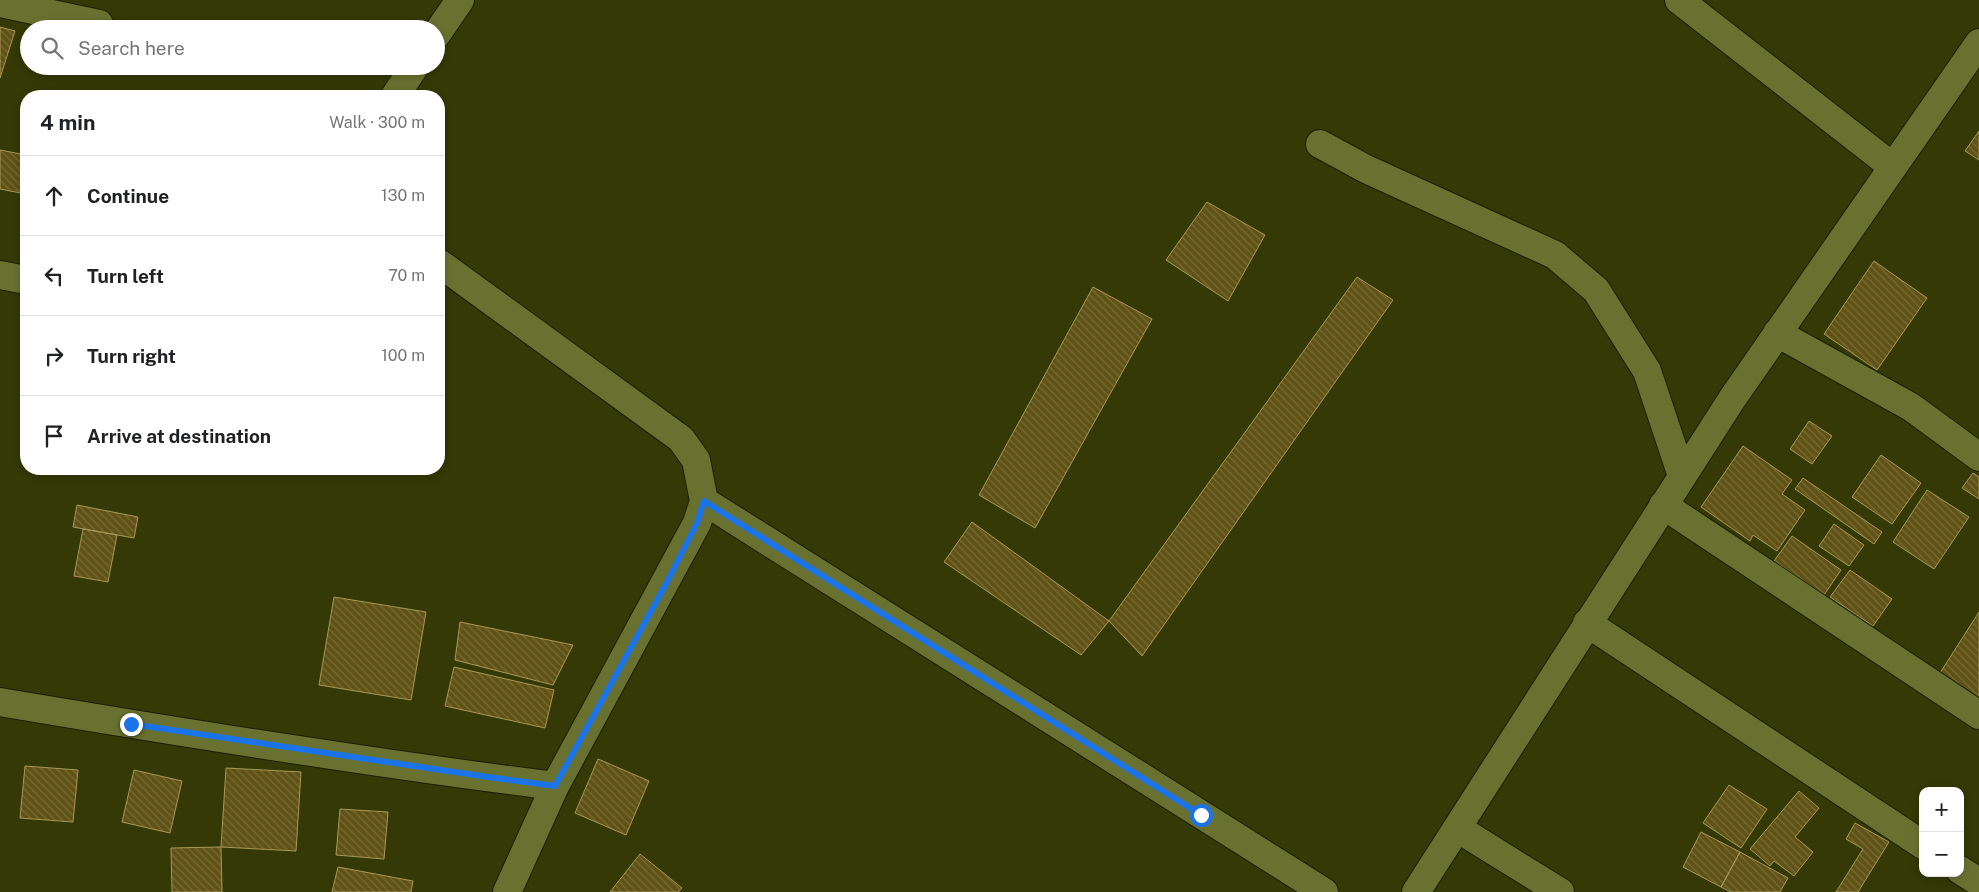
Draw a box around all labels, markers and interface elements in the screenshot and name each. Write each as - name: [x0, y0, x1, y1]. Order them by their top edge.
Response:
- search box: [20, 20, 445, 75]
- icon: search: [38, 34, 66, 62]
- text: Search here: [78, 37, 185, 59]
- text: 4 min: [40, 110, 95, 135]
- text: Walk · 300 m: [329, 113, 425, 132]
- icon: ahead: [40, 182, 68, 210]
- text: Continue: [87, 185, 169, 207]
- text: 130 m: [381, 186, 425, 205]
- icon: left: [40, 262, 68, 290]
- text: Turn left: [87, 265, 164, 287]
- text: 70 m: [388, 266, 425, 285]
- icon: right: [40, 342, 68, 370]
- text: Turn right: [87, 345, 176, 367]
- text: 100 m: [381, 346, 425, 365]
- icon: arrive: [40, 422, 68, 450]
- text: Arrive at destination: [87, 425, 271, 447]
- route end: [120, 713, 143, 736]
- map controls: [1919, 787, 1964, 877]
- button: +: [1919, 787, 1964, 832]
- route start: [1190, 804, 1213, 827]
- button: −: [1919, 832, 1964, 877]

